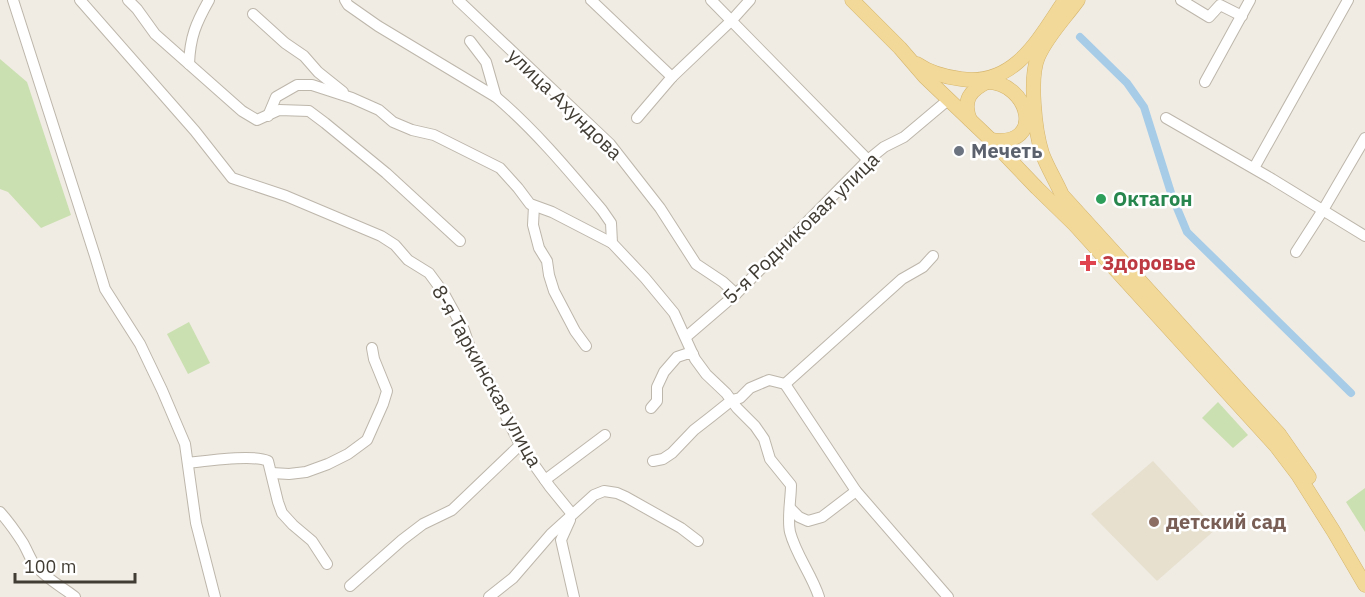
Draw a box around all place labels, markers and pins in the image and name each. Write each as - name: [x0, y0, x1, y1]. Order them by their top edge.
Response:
- place label: Мечеть: [971, 137, 1042, 164]
- marker: Мечеть: [952, 144, 966, 158]
- place label: Октагон: [1113, 185, 1192, 212]
- marker: Октагон: [1094, 192, 1108, 206]
- place label: Здоровье: [1102, 249, 1196, 276]
- marker: Здоровье: [1079, 254, 1097, 272]
- place label: детский сад: [1166, 508, 1286, 535]
- marker: детский сад: [1147, 515, 1161, 529]

